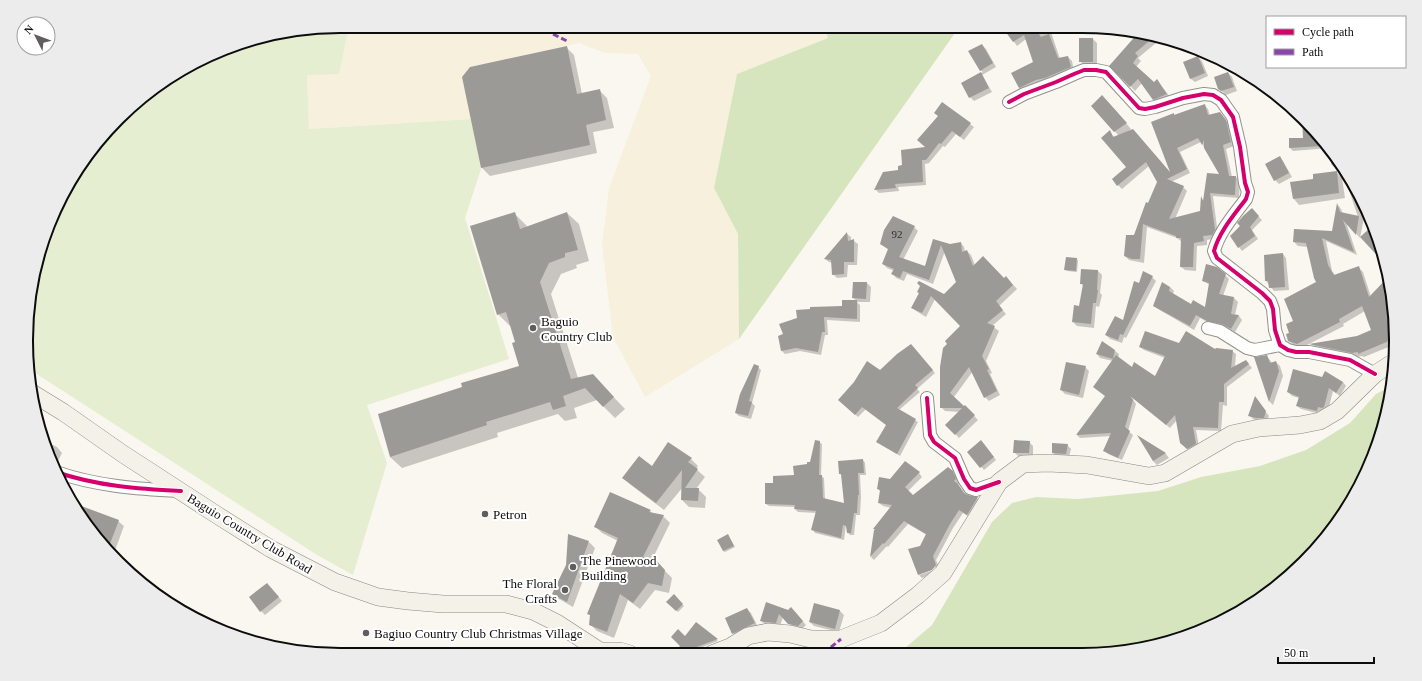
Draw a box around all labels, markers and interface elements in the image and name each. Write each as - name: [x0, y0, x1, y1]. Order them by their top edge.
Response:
- north arrow: [16, 16, 56, 56]
- legend: [1266, 16, 1406, 68]
- text: N: [21, 22, 36, 36]
- text: Cycle path: [1302, 25, 1354, 39]
- text: Path: [1302, 45, 1323, 59]
- house number: 92: [892, 228, 903, 240]
- place label: Baguio Country Club: [541, 314, 612, 344]
- marker: Baguio Country Club: [528, 323, 538, 333]
- street label: Baguio Country Club Road: [185, 490, 315, 577]
- place label: Petron: [493, 507, 527, 522]
- marker: Petron: [480, 509, 490, 519]
- place label: The Pinewood Building: [581, 553, 657, 583]
- marker: The Pinewood Building: [568, 562, 578, 572]
- place label: The Floral Crafts: [502, 576, 557, 606]
- marker: The Floral Crafts: [560, 585, 570, 595]
- place label: Bagiuo Country Club Christmas Village: [374, 626, 583, 641]
- marker: Bagiuo Country Club Christmas Village: [361, 628, 371, 638]
- scale bar: [1278, 639, 1374, 665]
- text: 50 m: [1284, 646, 1309, 660]

